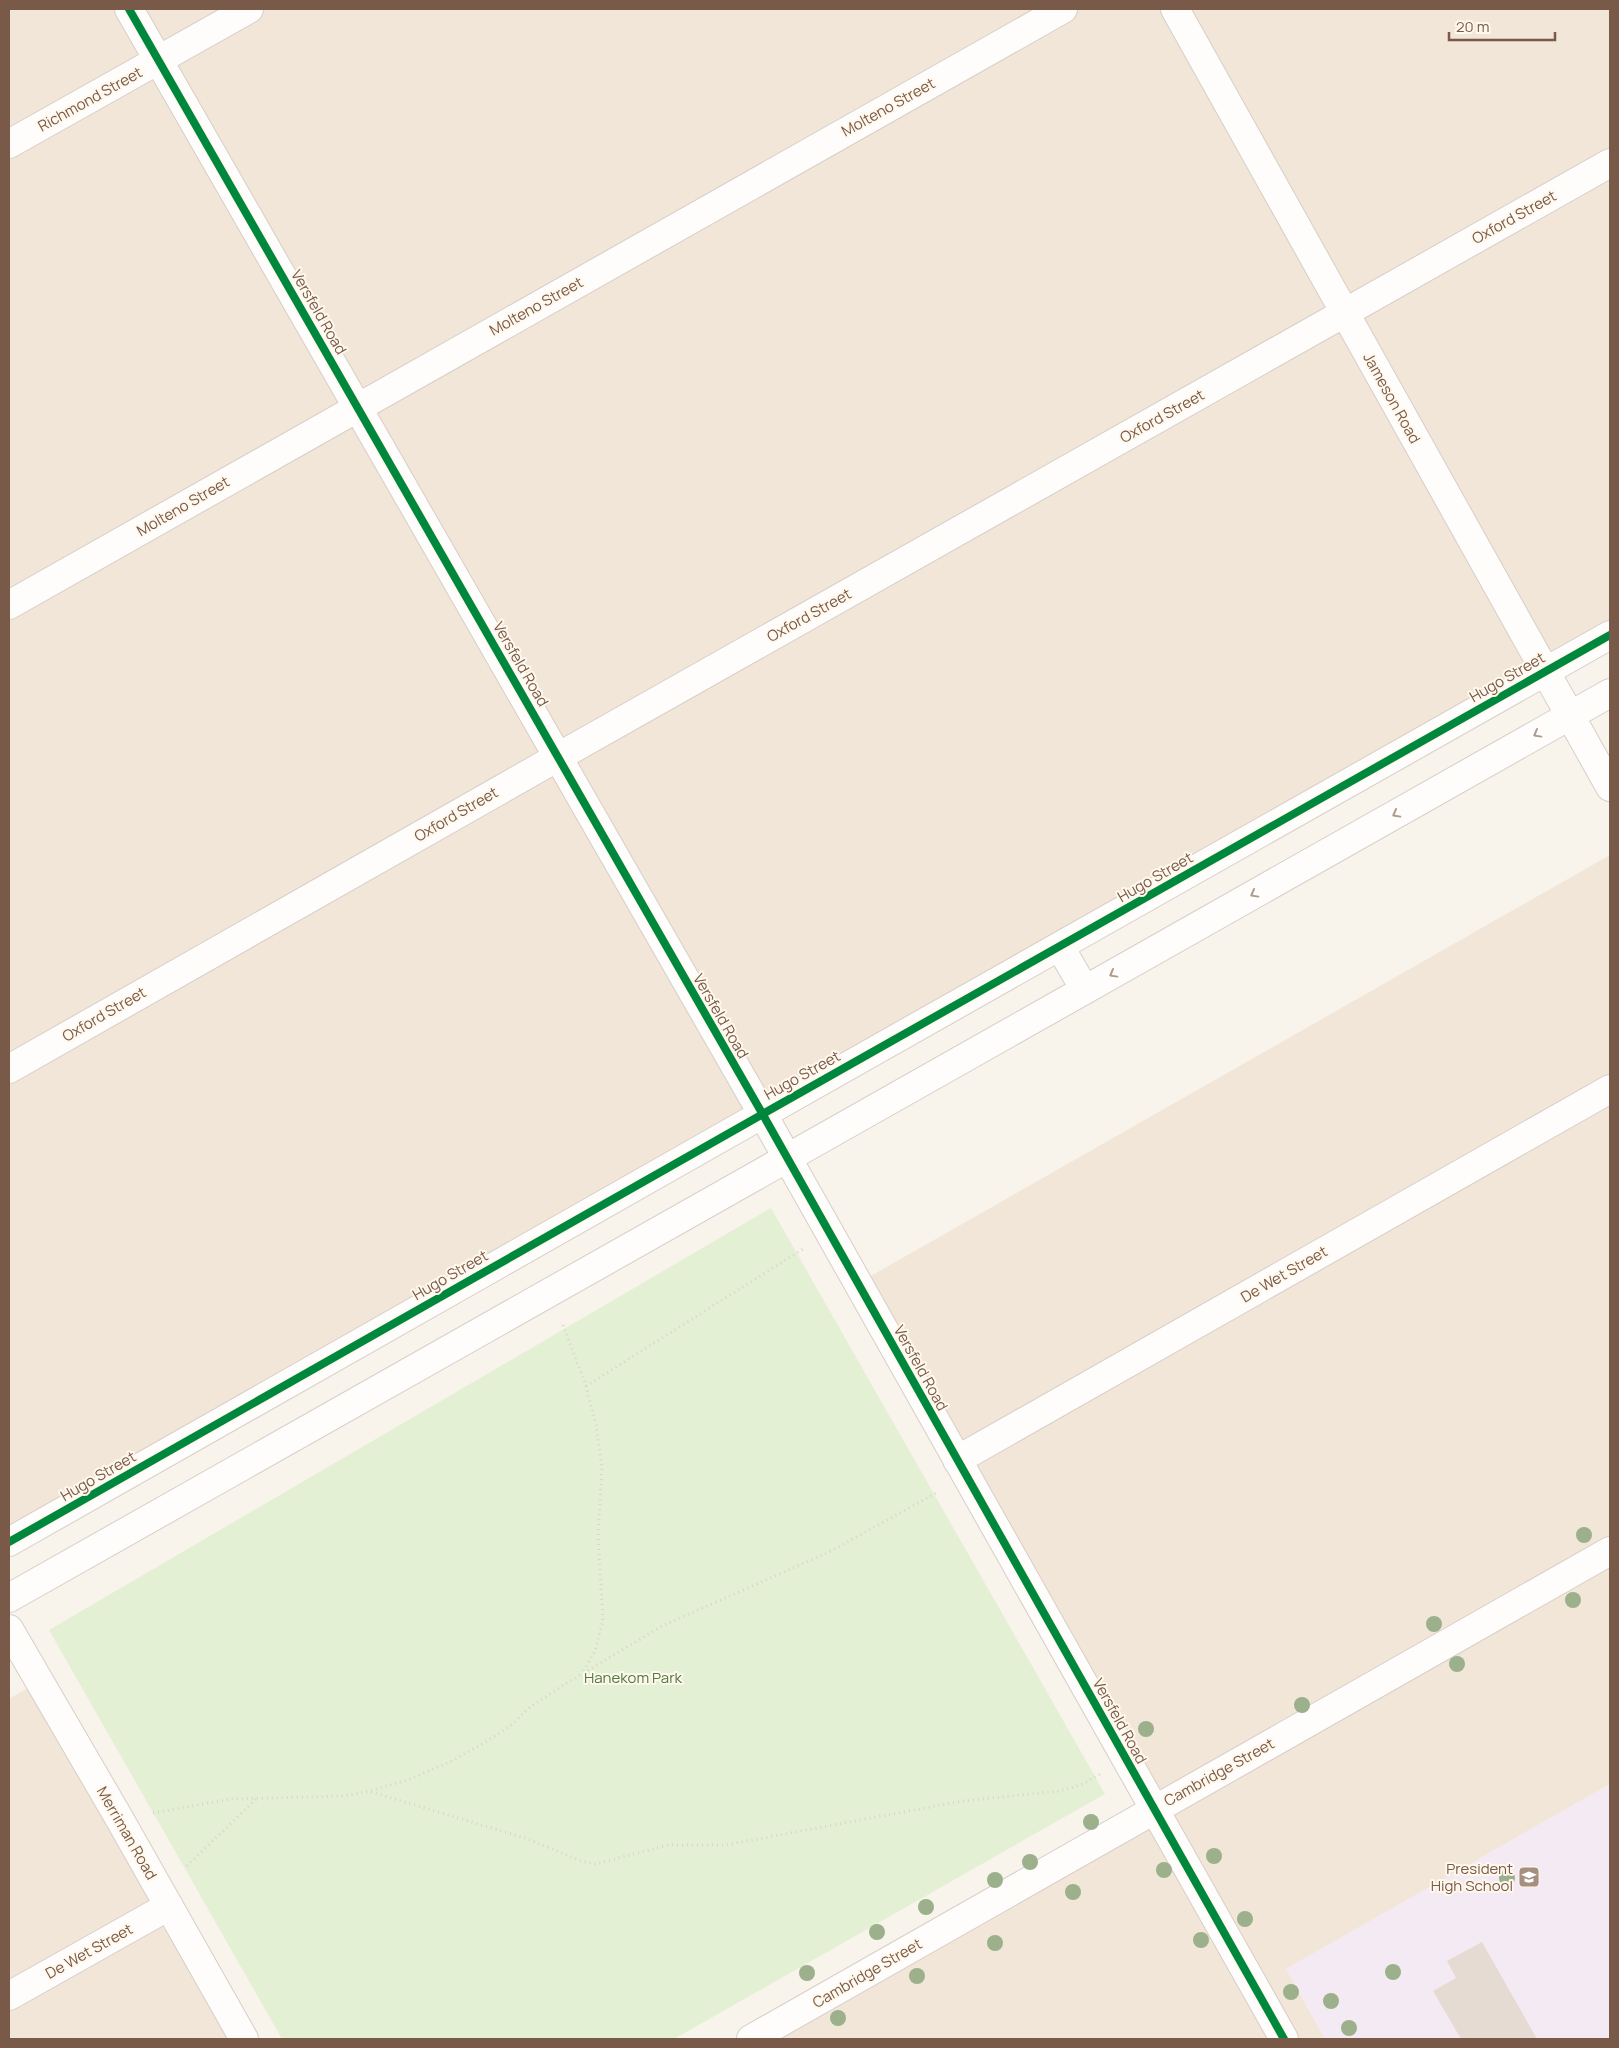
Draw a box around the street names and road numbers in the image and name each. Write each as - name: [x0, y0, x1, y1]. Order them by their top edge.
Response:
- street label: Richmond Street: [34, 62, 146, 136]
- street label: Molteno Street: [837, 73, 939, 141]
- street label: Oxford Street: [1468, 185, 1560, 249]
- street label: Versfeld Road: [286, 266, 352, 358]
- street label: Molteno Street: [485, 272, 587, 340]
- street label: Jameson Road: [1358, 349, 1426, 447]
- street label: Oxford Street: [1116, 384, 1208, 448]
- street label: Molteno Street: [133, 471, 233, 541]
- street label: Oxford Street: [763, 583, 855, 647]
- street label: Versfeld Road: [488, 618, 554, 710]
- street label: Hugo Street: [1465, 647, 1549, 707]
- street label: Oxford Street: [410, 782, 502, 846]
- street label: Hugo Street: [1113, 847, 1197, 907]
- street label: Versfeld Road: [688, 970, 754, 1062]
- street label: Oxford Street: [58, 982, 150, 1046]
- street label: Hugo Street: [760, 1045, 844, 1105]
- street label: De Wet Street: [1237, 1241, 1331, 1307]
- street label: Hugo Street: [408, 1245, 492, 1305]
- street label: Versfeld Road: [889, 1322, 953, 1414]
- street label: Hugo Street: [56, 1446, 140, 1506]
- street label: Versfeld Road: [1088, 1675, 1152, 1767]
- street label: Cambridge Street: [1160, 1733, 1278, 1811]
- street label: Merriman Road: [92, 1783, 162, 1883]
- street label: De Wet Street: [42, 1918, 136, 1984]
- street label: Cambridge Street: [808, 1933, 926, 2013]

